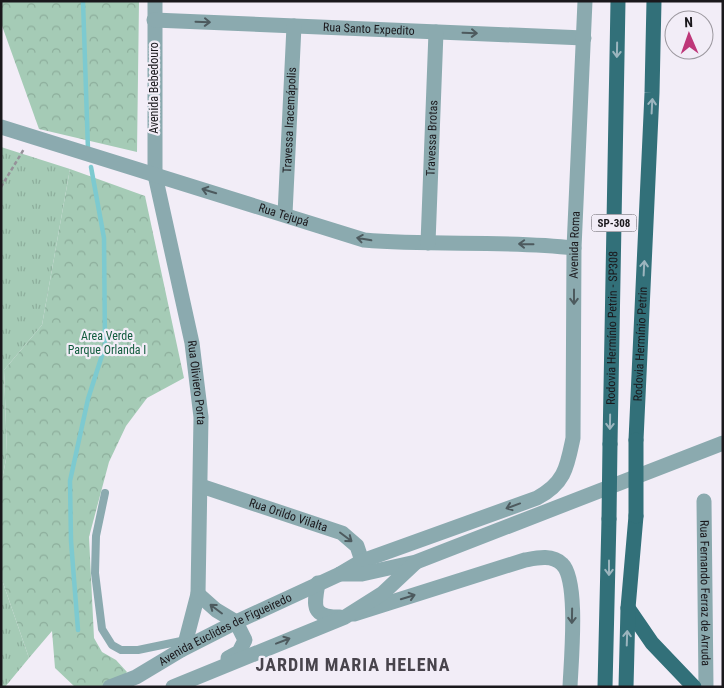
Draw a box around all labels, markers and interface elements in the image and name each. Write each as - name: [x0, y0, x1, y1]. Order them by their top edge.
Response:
- north arrow: [664, 10, 714, 60]
- text: N: [684, 14, 693, 30]
- one-way arrow: [195, 18, 211, 27]
- street label: Rua Santo Expedito: [323, 20, 415, 38]
- one-way arrow: [462, 29, 478, 38]
- street label: Avenida Bebedouro: [147, 42, 161, 134]
- one-way arrow: [612, 42, 621, 58]
- street label: Travessa Iracemápolis: [280, 67, 299, 173]
- one-way arrow: [647, 98, 656, 114]
- street label: Travessa Brotas: [424, 100, 440, 176]
- one-way arrow: [201, 185, 217, 195]
- street label: Rua Tejupá: [257, 201, 311, 229]
- street label: Avenida Roma: [567, 211, 583, 279]
- road number: SP-308: [592, 214, 636, 232]
- one-way arrow: [356, 233, 372, 243]
- one-way arrow: [518, 239, 534, 248]
- street label: Rodovia Hermínio Petrin - SP308: [604, 251, 620, 405]
- one-way arrow: [639, 261, 648, 277]
- street label: Rodovia Hermínio Petrin: [631, 286, 650, 402]
- one-way arrow: [569, 288, 579, 304]
- park label: Area Verde Parque Orlanda I: [68, 329, 146, 357]
- street label: Rua Oliviero Porta: [185, 340, 208, 425]
- one-way arrow: [606, 414, 615, 430]
- street label: Rua Orildo Vilalta: [247, 495, 330, 535]
- one-way arrow: [506, 502, 521, 511]
- street label: Rua Fernando Ferraz de Arruda: [697, 520, 713, 666]
- one-way arrow: [339, 532, 353, 542]
- one-way arrow: [604, 560, 614, 576]
- street label: Avenida Euclides de Figueiredo: [156, 590, 294, 669]
- one-way arrow: [400, 592, 416, 602]
- one-way arrow: [210, 604, 223, 615]
- one-way arrow: [567, 608, 577, 624]
- one-way arrow: [622, 630, 632, 646]
- one-way arrow: [275, 636, 290, 645]
- district label: JARDIM MARIA HELENA: [256, 654, 450, 675]

